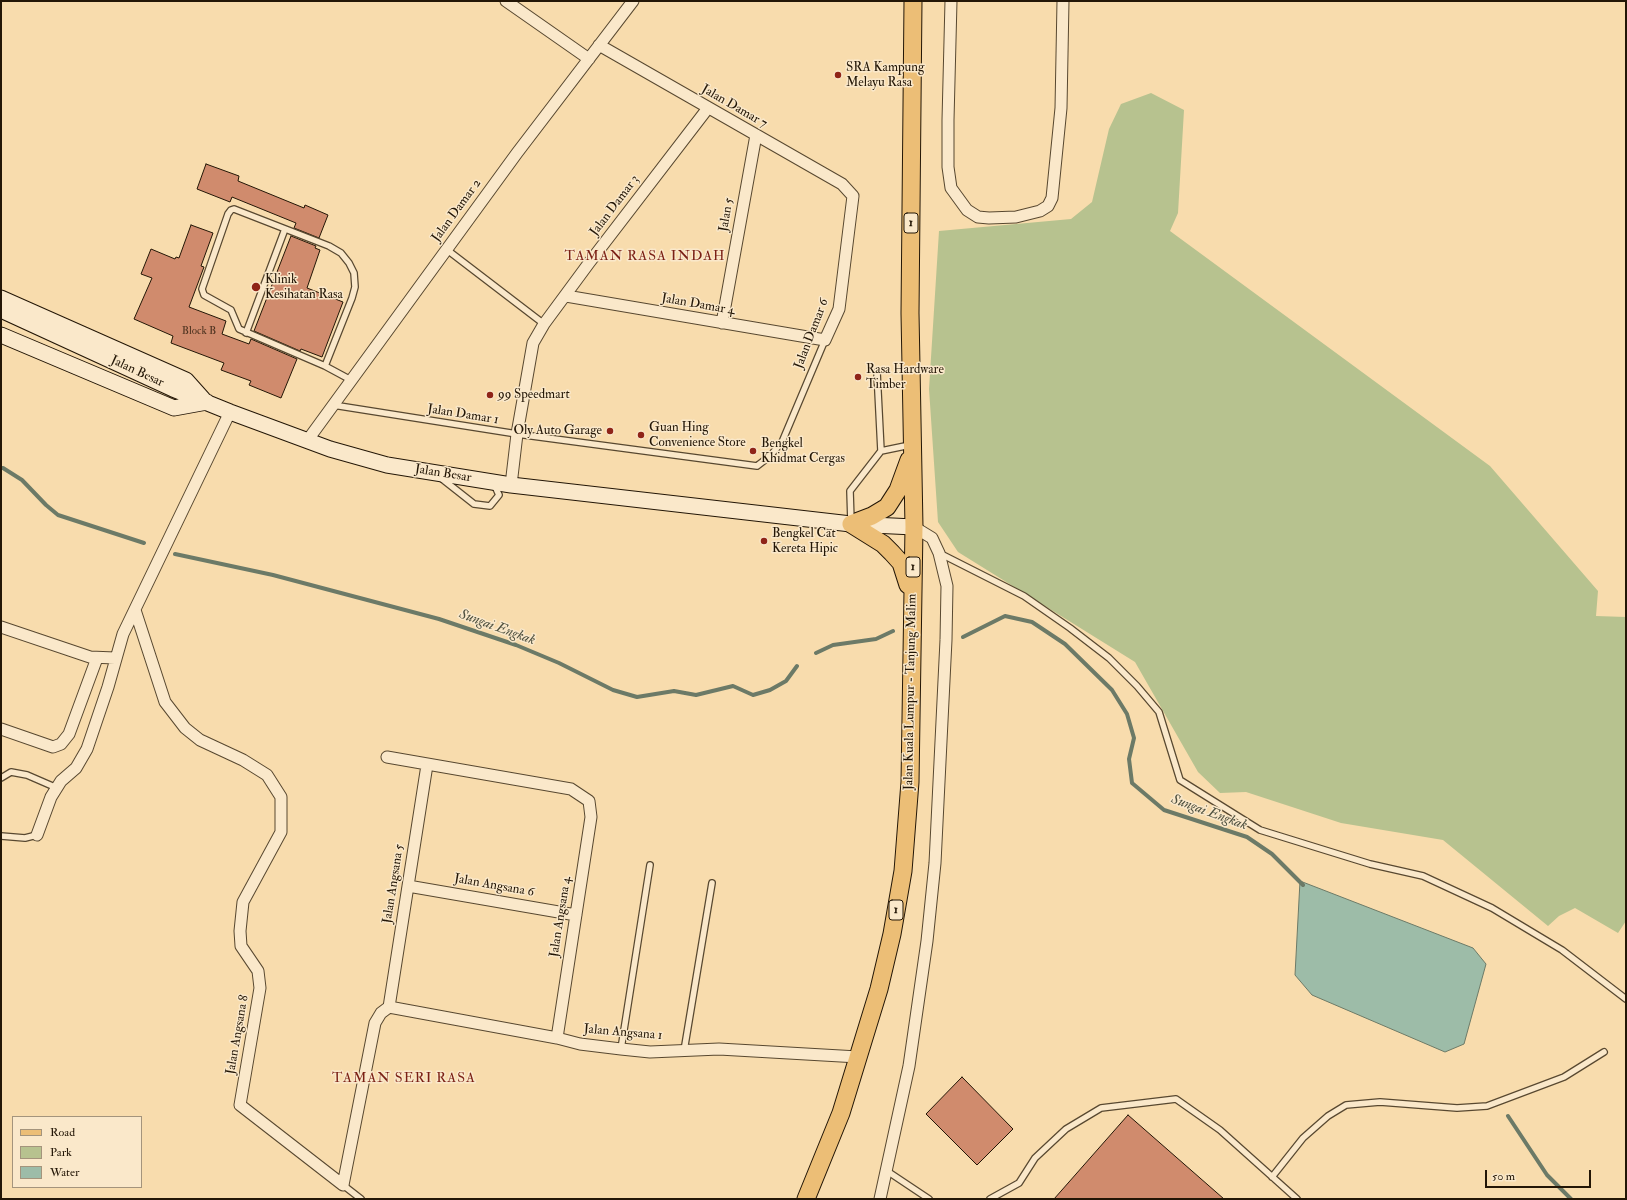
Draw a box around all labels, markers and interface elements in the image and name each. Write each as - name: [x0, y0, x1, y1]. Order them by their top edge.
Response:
- place label: SRA Kampung Melayu Rasa: [846, 60, 924, 91]
- marker: SRA Kampung Melayu Rasa: [833, 70, 843, 80]
- street label: Jalan Damar 7: [698, 82, 770, 132]
- street label: Jalan Damar 3: [587, 172, 643, 240]
- street label: Jalan Damar 2: [429, 176, 485, 246]
- street label: Jalan 5: [716, 197, 738, 233]
- road number: 1: [904, 213, 918, 233]
- district label: TAMAN RASA INDAH: [564, 249, 726, 265]
- place label: Klinik Kesihatan Rasa: [265, 272, 343, 303]
- marker: Klinik Kesihatan Rasa: [250, 281, 262, 293]
- street label: Jalan Damar 4: [660, 291, 736, 319]
- street label: Jalan Damar 6: [791, 297, 833, 371]
- house number: Block B: [182, 325, 216, 339]
- street label: Jalan Besar: [108, 353, 166, 391]
- place label: Rasa Hardware Timber: [866, 362, 944, 393]
- marker: Rasa Hardware Timber: [853, 372, 863, 382]
- place label: 99 Speedmart: [498, 387, 570, 403]
- marker: 99 Speedmart: [485, 390, 495, 400]
- street label: Jalan Damar 1: [426, 402, 500, 428]
- place label: Guan Hing Convenience Store: [649, 420, 746, 451]
- place label: Oly Auto Garage: [513, 423, 602, 439]
- marker: Oly Auto Garage: [605, 426, 615, 436]
- marker: Guan Hing Convenience Store: [636, 430, 646, 440]
- place label: Bengkel Khidmat Cergas: [761, 436, 845, 467]
- marker: Bengkel Khidmat Cergas: [748, 446, 758, 456]
- street label: Jalan Besar: [414, 462, 472, 486]
- place label: Bengkel Cat Kereta Hipic: [772, 526, 838, 557]
- marker: Bengkel Cat Kereta Hipic: [759, 536, 769, 546]
- road number: 1: [906, 557, 920, 577]
- street label: Jalan Kuala Lumpur - Tanjung Malim: [901, 594, 921, 790]
- water label: Sungai Engkak: [457, 607, 537, 649]
- water label: Sungai Engkak: [1169, 792, 1249, 834]
- street label: Jalan Angsana 5: [380, 843, 408, 925]
- street label: Jalan Angsana 6: [453, 871, 535, 901]
- street label: Jalan Angsana 4: [547, 876, 575, 958]
- road number: 1: [889, 900, 903, 920]
- street label: Jalan Angsana 8: [223, 994, 253, 1076]
- street label: Jalan Angsana 1: [583, 1022, 663, 1044]
- district label: TAMAN SERI RASA: [332, 1071, 476, 1087]
- legend: [12, 1116, 142, 1188]
- text: Road: [50, 1125, 75, 1140]
- text: Park: [50, 1145, 72, 1160]
- scale bar: [1487, 1162, 1593, 1188]
- text: Water: [50, 1165, 79, 1180]
- text: 50 m: [1492, 1169, 1515, 1184]

